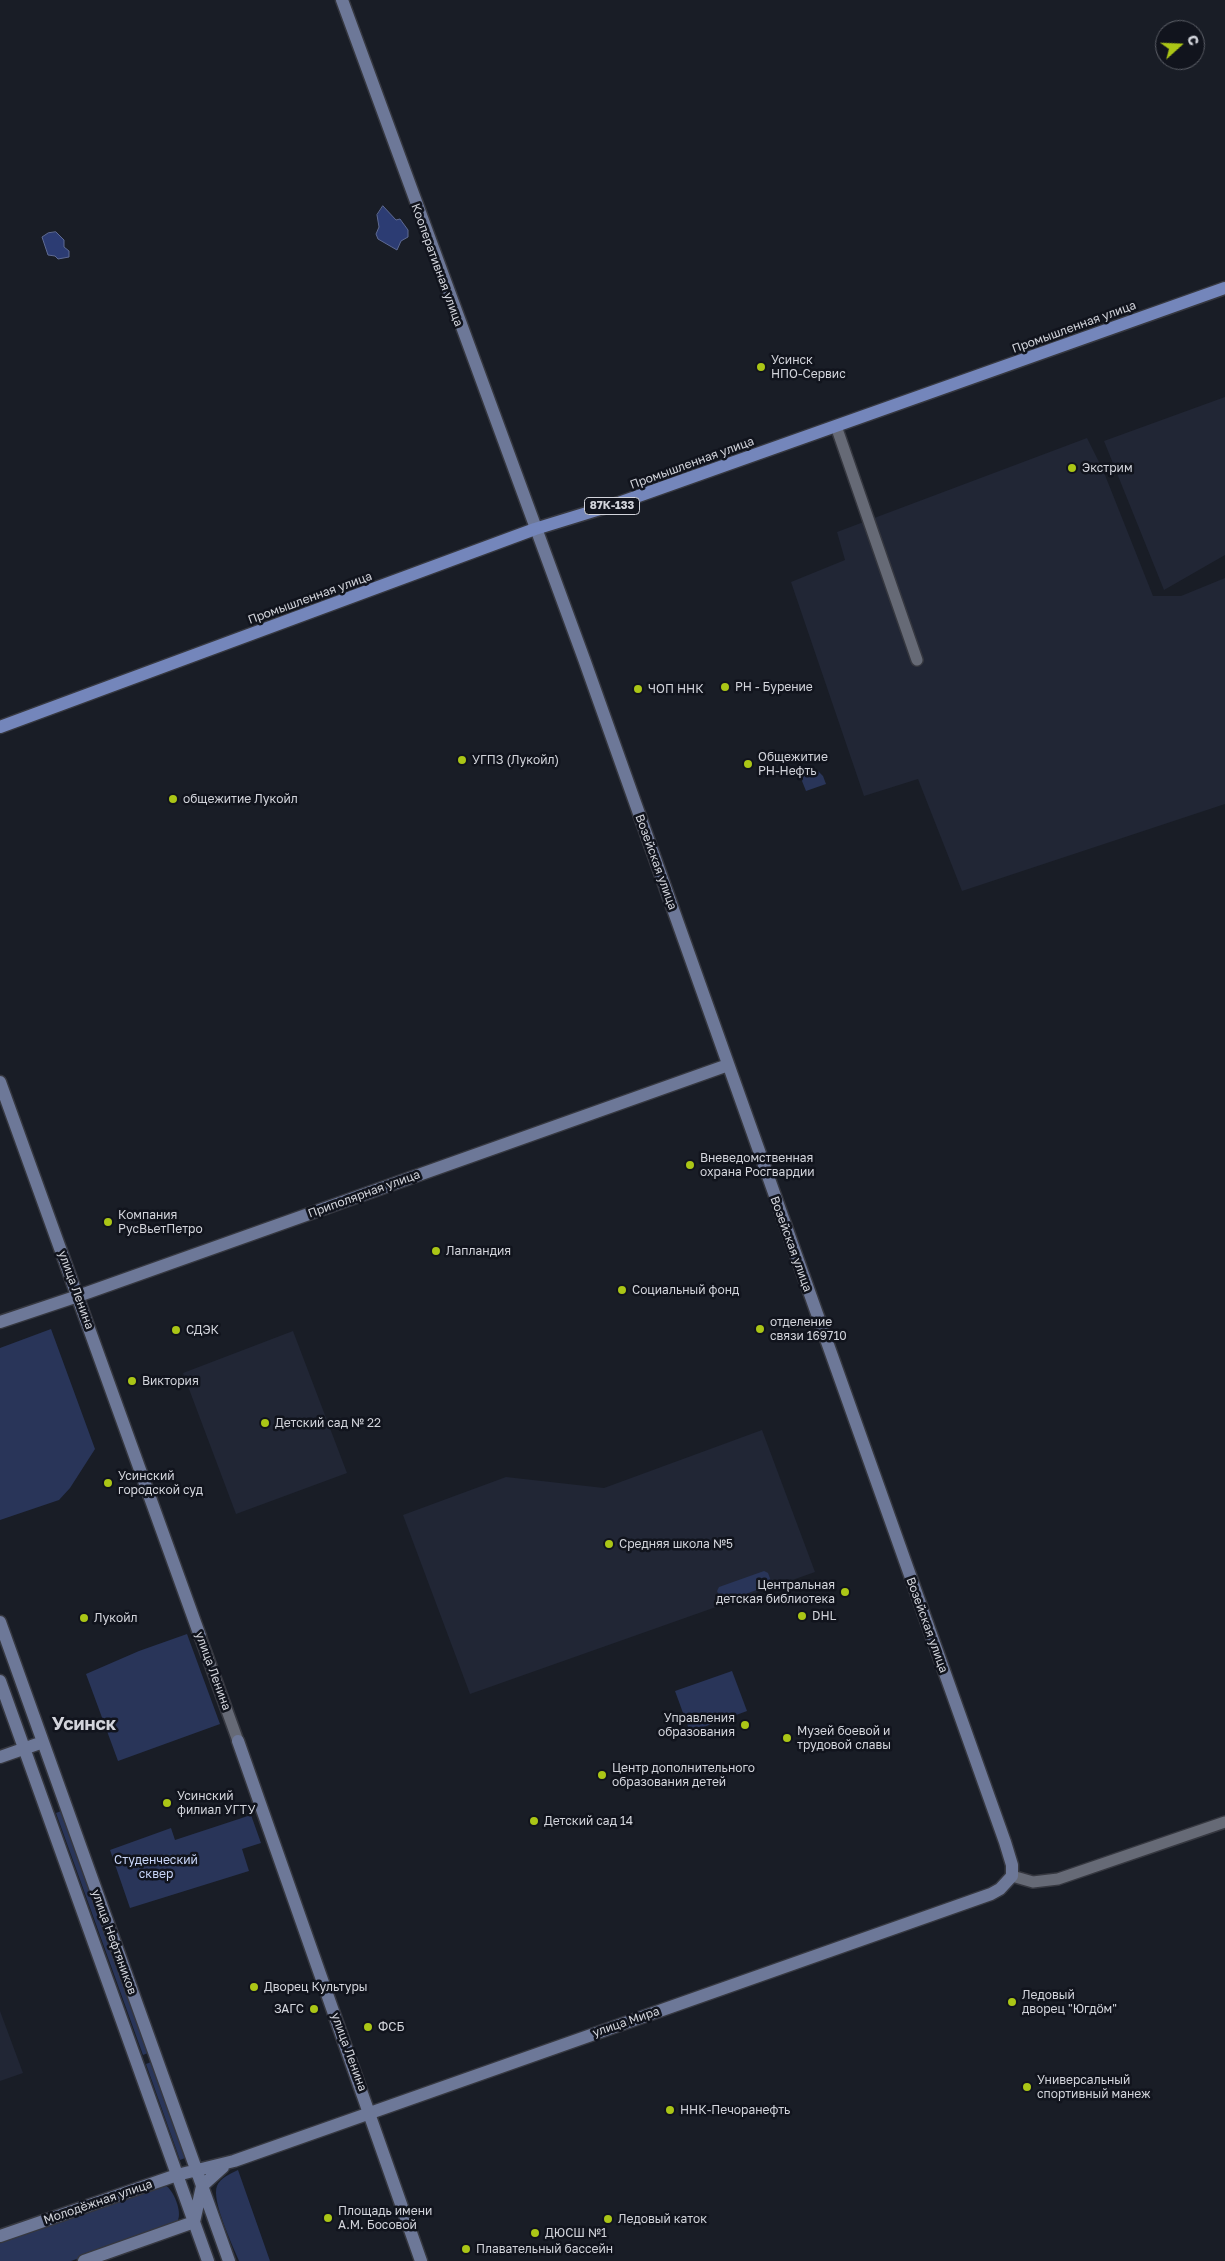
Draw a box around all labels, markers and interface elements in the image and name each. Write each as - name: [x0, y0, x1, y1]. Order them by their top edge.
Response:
- north arrow: [1155, 20, 1205, 70]
- text: С: [1184, 32, 1203, 48]
- street label: Кооперативная улица: [408, 202, 466, 328]
- street label: Промышленная улица: [1010, 298, 1138, 356]
- place label: Усинск НПО-Сервис: [771, 353, 846, 381]
- marker: Усинск НПО-Сервис: [755, 361, 767, 373]
- street label: Промышленная улица: [628, 434, 756, 492]
- place label: Экстрим: [1082, 461, 1133, 475]
- marker: Экстрим: [1066, 462, 1078, 474]
- road number: 87К-133: [584, 498, 640, 514]
- street label: Промышленная улица: [246, 569, 374, 627]
- place label: РН - Бурение: [735, 680, 813, 694]
- marker: РН - Бурение: [719, 681, 731, 693]
- place label: ЧОП ННК: [648, 682, 704, 696]
- marker: ЧОП ННК: [632, 683, 644, 695]
- place label: Общежитие РН-Нефть: [758, 750, 828, 778]
- place label: УГПЗ (Лукойл): [472, 753, 559, 767]
- marker: УГПЗ (Лукойл): [456, 754, 468, 766]
- marker: Общежитие РН-Нефть: [742, 758, 754, 770]
- place label: общежитие Лукойл: [183, 792, 298, 806]
- marker: общежитие Лукойл: [167, 793, 179, 805]
- street label: Возейская улица: [632, 812, 680, 912]
- place label: Вневедомственная охрана Росгвардии: [700, 1151, 815, 1179]
- marker: Вневедомственная охрана Росгвардии: [684, 1159, 696, 1171]
- street label: Приполярная улица: [306, 1167, 422, 1221]
- street label: Возейская улица: [767, 1194, 815, 1294]
- place label: Компания РусВьетПетро: [118, 1208, 203, 1236]
- marker: Компания РусВьетПетро: [102, 1216, 114, 1228]
- place label: Лапландия: [446, 1244, 511, 1258]
- marker: Лапландия: [430, 1245, 442, 1257]
- street label: улица Ленина: [55, 1249, 97, 1331]
- place label: Социальный фонд: [632, 1283, 739, 1297]
- marker: Социальный фонд: [616, 1284, 628, 1296]
- place label: отделение связи 169710: [770, 1315, 847, 1343]
- place label: СДЭК: [186, 1323, 219, 1337]
- marker: отделение связи 169710: [754, 1323, 766, 1335]
- marker: СДЭК: [170, 1324, 182, 1336]
- place label: Виктория: [142, 1374, 199, 1388]
- marker: Виктория: [126, 1375, 138, 1387]
- place label: Детский сад № 22: [275, 1416, 381, 1430]
- marker: Детский сад № 22: [259, 1417, 271, 1429]
- place label: Усинский городской суд: [118, 1469, 203, 1497]
- marker: Усинский городской суд: [102, 1477, 114, 1489]
- place label: Средняя школа №5: [619, 1537, 733, 1551]
- marker: Средняя школа №5: [603, 1538, 615, 1550]
- street label: Возейская улица: [903, 1575, 951, 1675]
- place label: Центральная детская библиотека: [716, 1578, 835, 1606]
- marker: Центральная детская библиотека: [839, 1586, 851, 1598]
- place label: DHL: [812, 1609, 836, 1623]
- marker: DHL: [796, 1610, 808, 1622]
- place label: Лукойл: [94, 1611, 137, 1625]
- marker: Лукойл: [78, 1612, 90, 1624]
- street label: улица Ленина: [192, 1630, 234, 1712]
- place label: Управления образования: [658, 1711, 735, 1739]
- district label: Усинск: [52, 1713, 116, 1735]
- marker: Управления образования: [739, 1719, 751, 1731]
- place label: Музей боевой и трудовой славы: [797, 1724, 891, 1752]
- marker: Музей боевой и трудовой славы: [781, 1732, 793, 1744]
- place label: Центр дополнительного образования детей: [612, 1761, 755, 1789]
- marker: Центр дополнительного образования детей: [596, 1769, 608, 1781]
- place label: Усинский филиал УГТУ: [177, 1789, 255, 1817]
- marker: Усинский филиал УГТУ: [161, 1797, 173, 1809]
- place label: Детский сад 14: [544, 1814, 633, 1828]
- marker: Детский сад 14: [528, 1815, 540, 1827]
- park label: Студенческий сквер: [114, 1853, 198, 1881]
- street label: улица Нефтяников: [88, 1887, 140, 1997]
- place label: Дворец Культуры: [264, 1980, 368, 1994]
- marker: Дворец Культуры: [248, 1981, 260, 1993]
- place label: Ледовый дворец "Югдӧм": [1022, 1988, 1117, 2016]
- marker: Ледовый дворец "Югдӧм": [1006, 1996, 1018, 2008]
- place label: ЗАГС: [274, 2002, 304, 2016]
- marker: ЗАГС: [308, 2003, 320, 2015]
- street label: улица Мира: [591, 2004, 661, 2040]
- street label: улица Ленина: [328, 2011, 370, 2093]
- place label: ФСБ: [378, 2020, 404, 2034]
- marker: ФСБ: [362, 2021, 374, 2033]
- place label: Универсальный спортивный манеж: [1037, 2073, 1151, 2101]
- marker: Универсальный спортивный манеж: [1021, 2081, 1033, 2093]
- place label: ННК-Печоранефть: [680, 2103, 790, 2117]
- marker: ННК-Печоранефть: [664, 2104, 676, 2116]
- street label: Молодёжная улица: [42, 2177, 154, 2227]
- place label: Площадь имени А.М. Босовой: [338, 2204, 432, 2232]
- marker: Площадь имени А.М. Босовой: [322, 2212, 334, 2224]
- place label: Ледовый каток: [618, 2212, 707, 2226]
- marker: Ледовый каток: [602, 2213, 614, 2225]
- place label: ДЮСШ №1: [545, 2226, 607, 2240]
- marker: ДЮСШ №1: [529, 2227, 541, 2239]
- place label: Плавательный бассейн: [476, 2242, 613, 2256]
- marker: Плавательный бассейн: [460, 2243, 472, 2255]

